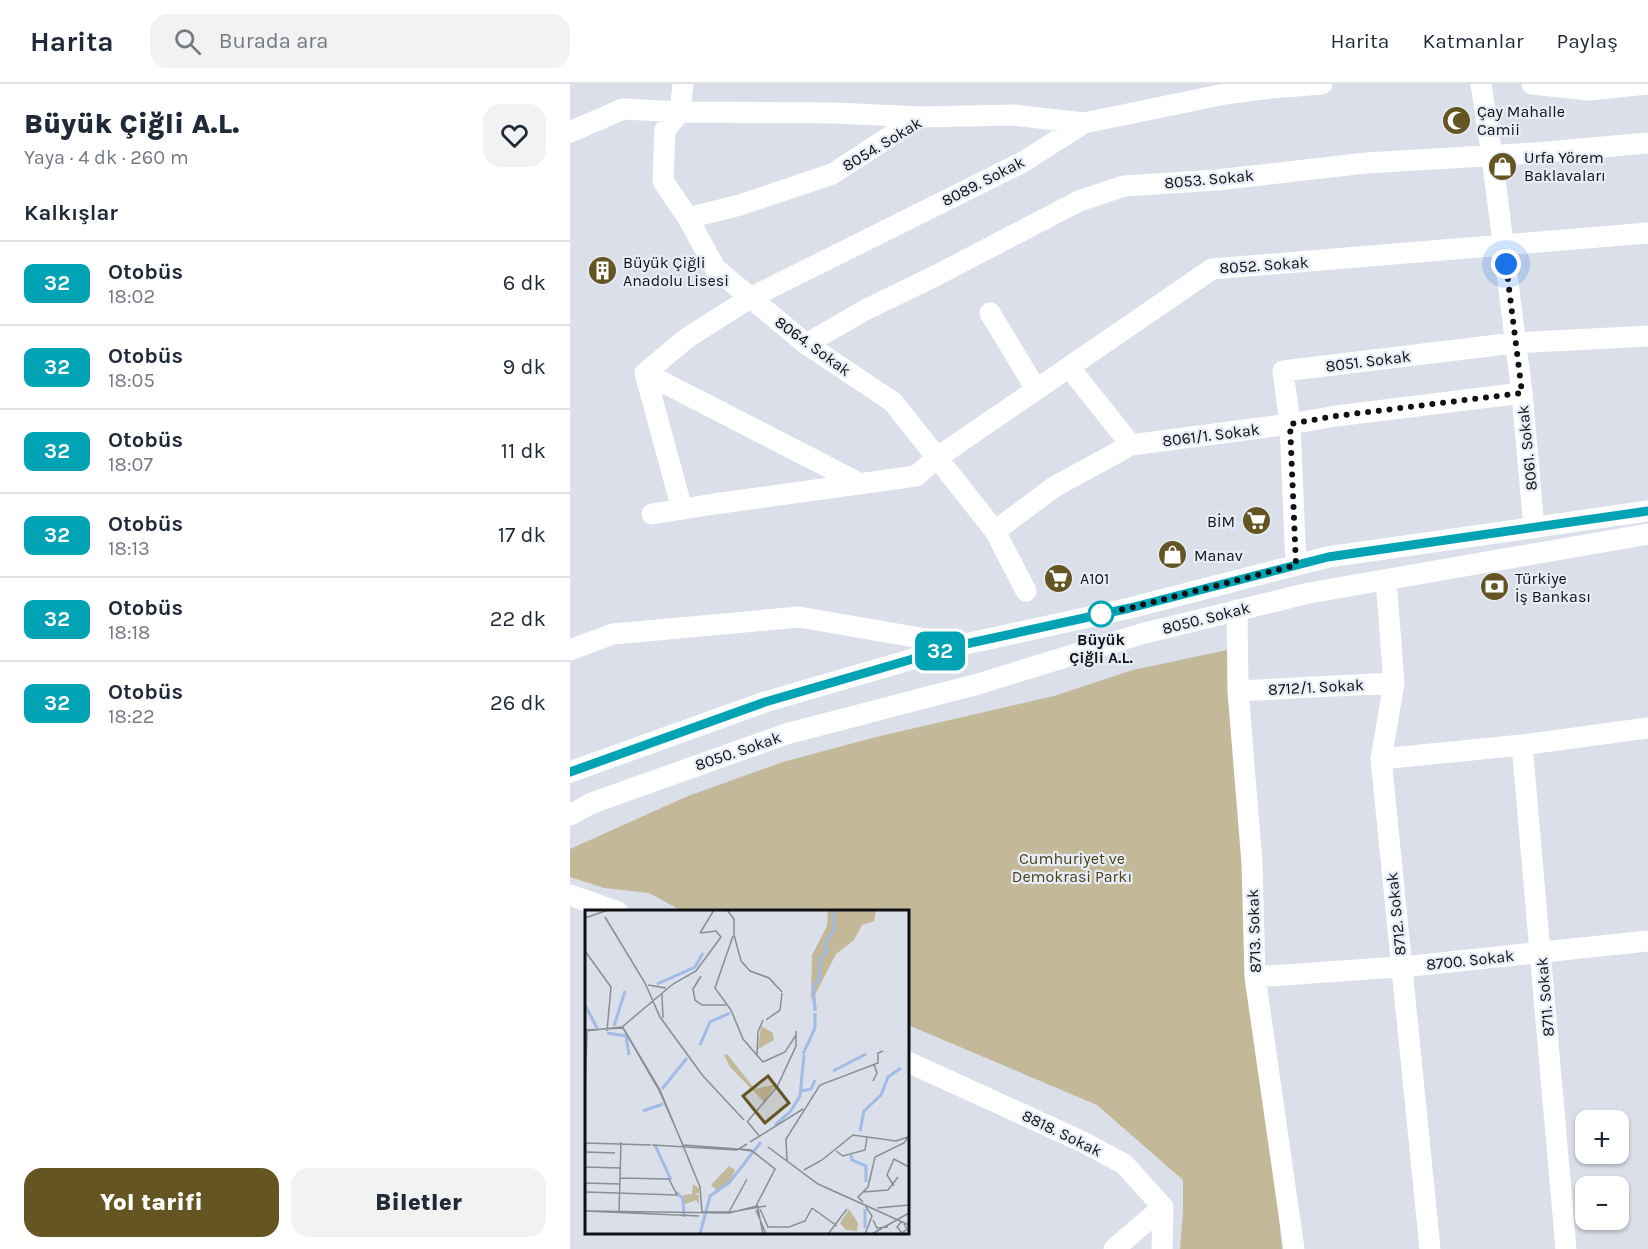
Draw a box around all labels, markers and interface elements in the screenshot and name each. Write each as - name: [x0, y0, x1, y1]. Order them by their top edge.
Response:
- search box: [150, 14, 570, 68]
- text: Harita: [30, 25, 114, 58]
- icon: search: [171, 25, 204, 58]
- text: Burada ara: [219, 28, 328, 54]
- text: Harita: [1331, 29, 1389, 53]
- text: Katmanlar: [1422, 29, 1524, 53]
- text: Paylaş: [1557, 29, 1618, 53]
- place label: Çay Mahalle Camii: [1477, 102, 1565, 139]
- button: heart: [483, 104, 546, 167]
- mosque icon: Çay Mahalle Camii: [1440, 104, 1472, 136]
- text: Büyük Çiğli A.L.: [24, 107, 239, 140]
- street label: 8054. Sokak: [839, 113, 925, 175]
- text: Yaya · 4 dk · 260 m: [24, 146, 189, 169]
- place label: Urfa Yörem Baklavaları: [1524, 148, 1606, 185]
- shop icon: Urfa Yörem Baklavaları: [1487, 150, 1519, 182]
- street label: 8089. Sokak: [938, 152, 1028, 210]
- street label: 8053. Sokak: [1163, 166, 1255, 192]
- text: Kalkışlar: [24, 200, 118, 226]
- your location: [1491, 249, 1521, 279]
- street label: 8052. Sokak: [1219, 252, 1309, 278]
- place label: Büyük Çiğli Anadolu Lisesi: [623, 253, 729, 290]
- building icon: Büyük Çiğli Anadolu Lisesi: [586, 255, 618, 287]
- text: Otobüs: [108, 259, 183, 285]
- text: 6 dk: [503, 270, 546, 296]
- text: 32: [44, 271, 70, 295]
- text: 18:02: [108, 285, 155, 308]
- street label: 8064. Sokak: [771, 312, 855, 380]
- text: Otobüs: [108, 343, 183, 369]
- street label: 8051. Sokak: [1324, 346, 1412, 376]
- text: 9 dk: [503, 354, 546, 380]
- text: 32: [44, 355, 70, 379]
- text: 18:05: [108, 369, 155, 392]
- street label: 8061. Sokak: [1513, 404, 1541, 492]
- street label: 8061/1. Sokak: [1161, 420, 1261, 450]
- text: Otobüs: [108, 427, 183, 453]
- text: 11 dk: [501, 438, 546, 464]
- text: 32: [44, 439, 70, 463]
- text: 18:07: [108, 453, 153, 476]
- supermarket icon: BİM: [1240, 505, 1272, 537]
- text: Otobüs: [108, 511, 183, 537]
- place label: BİM: [1207, 512, 1235, 531]
- text: 17 dk: [498, 522, 546, 548]
- text: 32: [44, 523, 70, 547]
- text: 18:13: [108, 537, 150, 560]
- shop icon: Manav: [1157, 539, 1189, 571]
- place label: Manav: [1194, 546, 1243, 565]
- supermarket icon: A101: [1043, 562, 1075, 594]
- place label: A101: [1080, 569, 1109, 588]
- place label: Türkiye İş Bankası: [1515, 569, 1591, 606]
- bank icon: Türkiye İş Bankası: [1478, 571, 1510, 603]
- text: Otobüs: [108, 595, 183, 621]
- street label: 8050. Sokak: [1160, 598, 1252, 638]
- marker: Büyük Çiğli A.L.: [1088, 601, 1114, 627]
- text: 22 dk: [490, 606, 546, 632]
- text: 32: [44, 607, 70, 631]
- text: 18:18: [108, 621, 150, 644]
- place label: Büyük Çiğli A.L.: [1069, 630, 1133, 667]
- line badge: 32: [913, 632, 967, 670]
- text: 32: [927, 639, 953, 663]
- street label: 8712/1. Sokak: [1268, 675, 1364, 699]
- text: Otobüs: [108, 679, 183, 705]
- text: 26 dk: [490, 690, 546, 716]
- text: 32: [44, 691, 70, 715]
- text: 18:22: [108, 705, 155, 728]
- street label: 8050. Sokak: [692, 727, 784, 775]
- park label: Cumhuriyet ve Demokrasi Parkı: [1012, 849, 1132, 886]
- street label: 8712. Sokak: [1382, 871, 1410, 957]
- street label: 8713. Sokak: [1243, 889, 1265, 973]
- inset map: [585, 910, 909, 1234]
- street label: 8700. Sokak: [1425, 946, 1515, 974]
- street label: 8711. Sokak: [1532, 956, 1558, 1038]
- street label: 8818. Sokak: [1019, 1105, 1105, 1161]
- map controls: [1575, 1110, 1629, 1230]
- button: +: [1575, 1110, 1629, 1164]
- button: Yol tarifi: [24, 1168, 279, 1237]
- button: Biletler: [291, 1168, 546, 1237]
- button: −: [1575, 1176, 1629, 1230]

